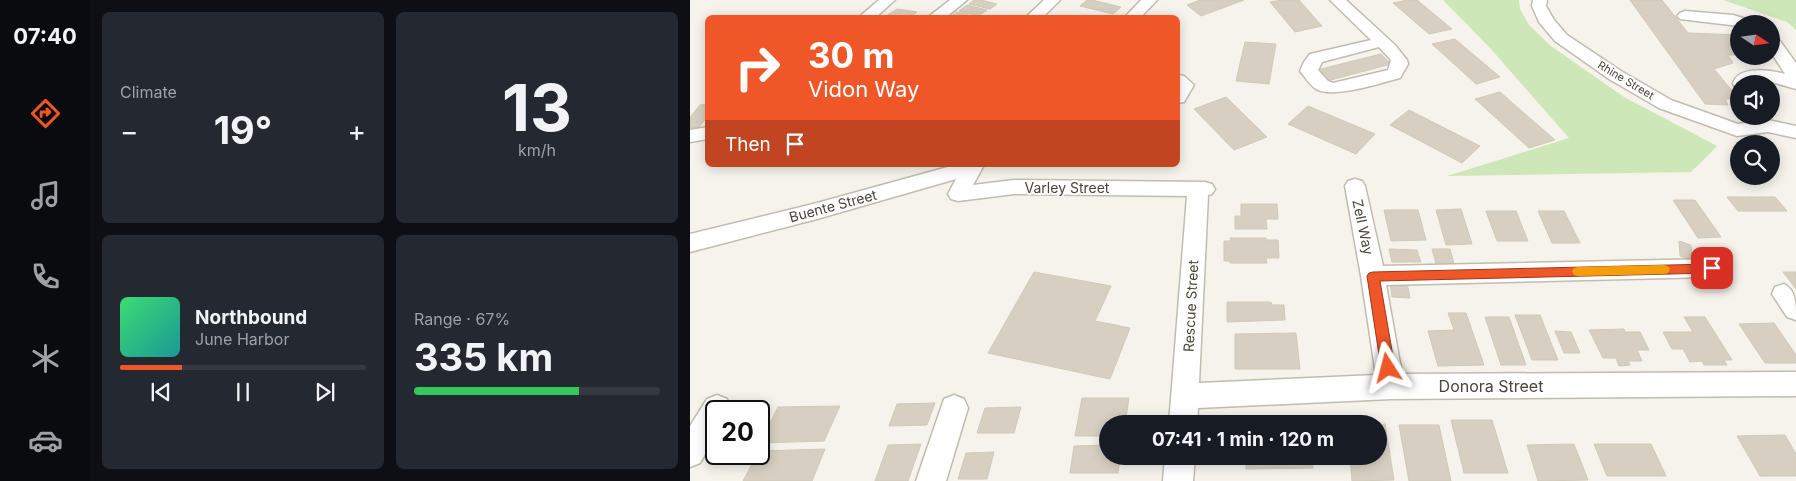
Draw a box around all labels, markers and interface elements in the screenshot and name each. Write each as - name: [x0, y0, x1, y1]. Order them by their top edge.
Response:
- north arrow: [1730, 15, 1780, 65]
- map controls: [1730, 15, 1780, 185]
- text: 07:40: [13, 23, 77, 49]
- text: 30 m: [808, 34, 894, 76]
- icon: right: [725, 35, 790, 100]
- street label: Rhine Street: [1595, 58, 1657, 103]
- text: 13: [502, 68, 572, 147]
- button: sound: [1730, 75, 1780, 125]
- text: Vidon Way: [808, 76, 919, 102]
- text: Climate: [120, 82, 177, 102]
- icon: directions: [28, 96, 63, 131]
- text: 19°: [214, 107, 272, 153]
- text: −: [120, 114, 139, 148]
- text: +: [347, 114, 366, 148]
- icon: arrive: [781, 130, 809, 158]
- text: Then: [725, 133, 771, 156]
- button: search: [1730, 135, 1780, 185]
- text: km/h: [518, 140, 556, 160]
- icon: music: [28, 178, 63, 213]
- street label: Varley Street: [1025, 179, 1110, 196]
- street label: Buente Street: [787, 186, 879, 225]
- street label: Zell Way: [1349, 198, 1378, 256]
- pin: [1691, 247, 1733, 289]
- icon: arrive: [1698, 254, 1726, 282]
- icon: phone: [28, 259, 63, 294]
- street label: Rescue Street: [1180, 259, 1201, 352]
- text: Northbound: [195, 306, 307, 329]
- text: Range · 67%: [414, 309, 510, 329]
- text: June Harbor: [195, 329, 289, 349]
- text: 335 km: [414, 334, 553, 380]
- icon: climate: [28, 341, 63, 376]
- position arrow: [1361, 341, 1413, 393]
- street label: Donora Street: [1439, 376, 1543, 396]
- icon: previous: [147, 378, 175, 406]
- icon: pause: [229, 378, 257, 406]
- icon: next: [311, 378, 339, 406]
- speed limit sign: 20: [705, 400, 770, 465]
- icon: car: [28, 423, 63, 458]
- text: 07:41 · 1 min · 120 m: [1152, 428, 1334, 451]

